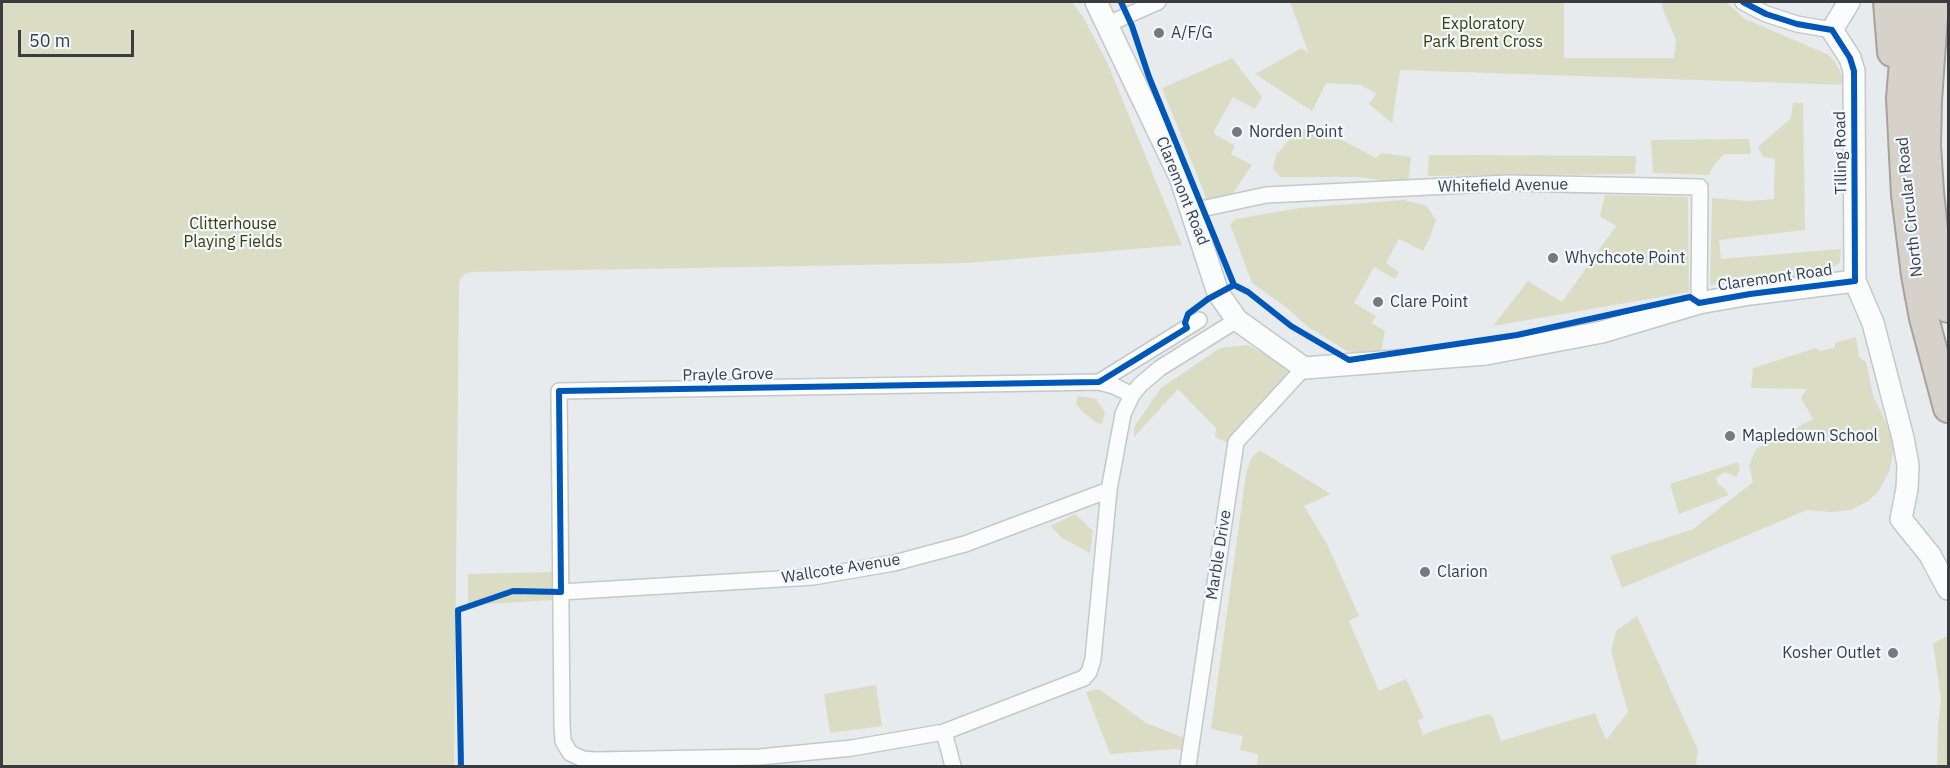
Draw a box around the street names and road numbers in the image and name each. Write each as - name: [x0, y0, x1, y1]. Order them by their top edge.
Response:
- street label: Tilling Road: [1831, 111, 1851, 195]
- street label: Claremont Road: [1151, 134, 1213, 248]
- street label: North Circular Road: [1893, 136, 1927, 278]
- street label: Whitefield Avenue: [1438, 175, 1568, 197]
- street label: Claremont Road: [1716, 260, 1834, 296]
- street label: Prayle Grove: [682, 365, 774, 385]
- street label: Marble Drive: [1202, 509, 1236, 601]
- street label: Wallcote Avenue: [780, 550, 902, 588]

